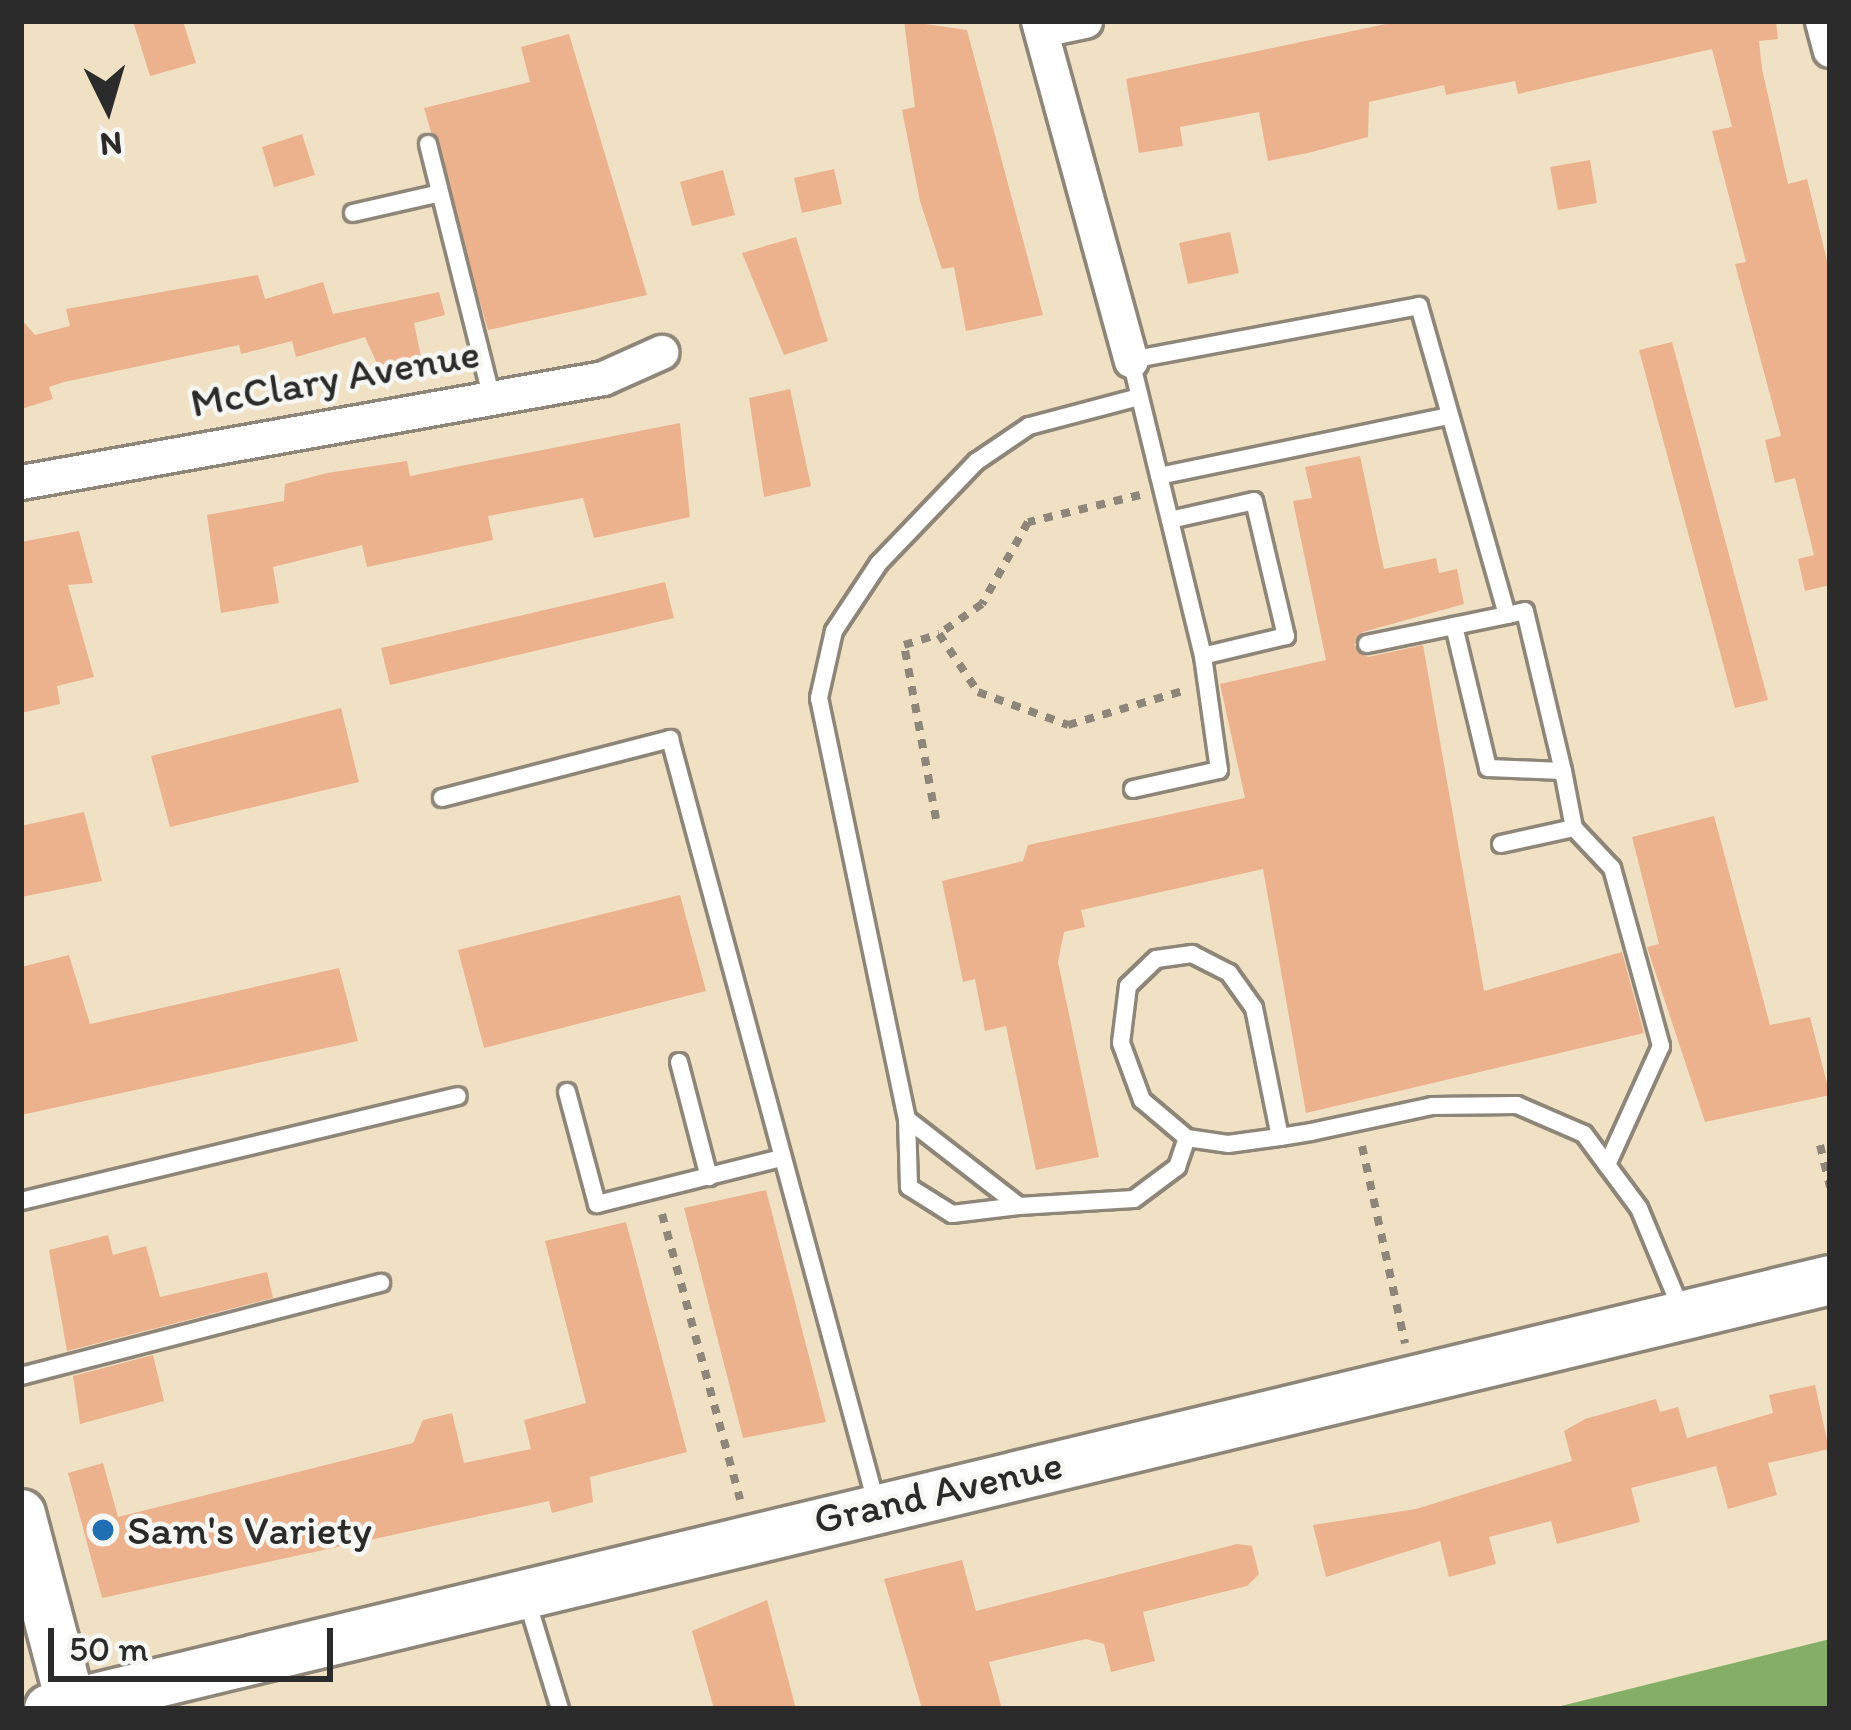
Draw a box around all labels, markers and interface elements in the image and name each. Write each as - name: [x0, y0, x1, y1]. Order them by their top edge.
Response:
- north arrow: [48, 48, 168, 168]
- text: N: [98, 124, 124, 165]
- street label: McClary Avenue: [188, 328, 482, 428]
- street label: Grand Avenue: [809, 1439, 1067, 1545]
- place label: Sam's Variety: [127, 1505, 372, 1555]
- marker: Sam's Variety: [90, 1517, 116, 1543]
- scale bar: [54, 1604, 339, 1678]
- text: 50 m: [69, 1627, 148, 1670]

